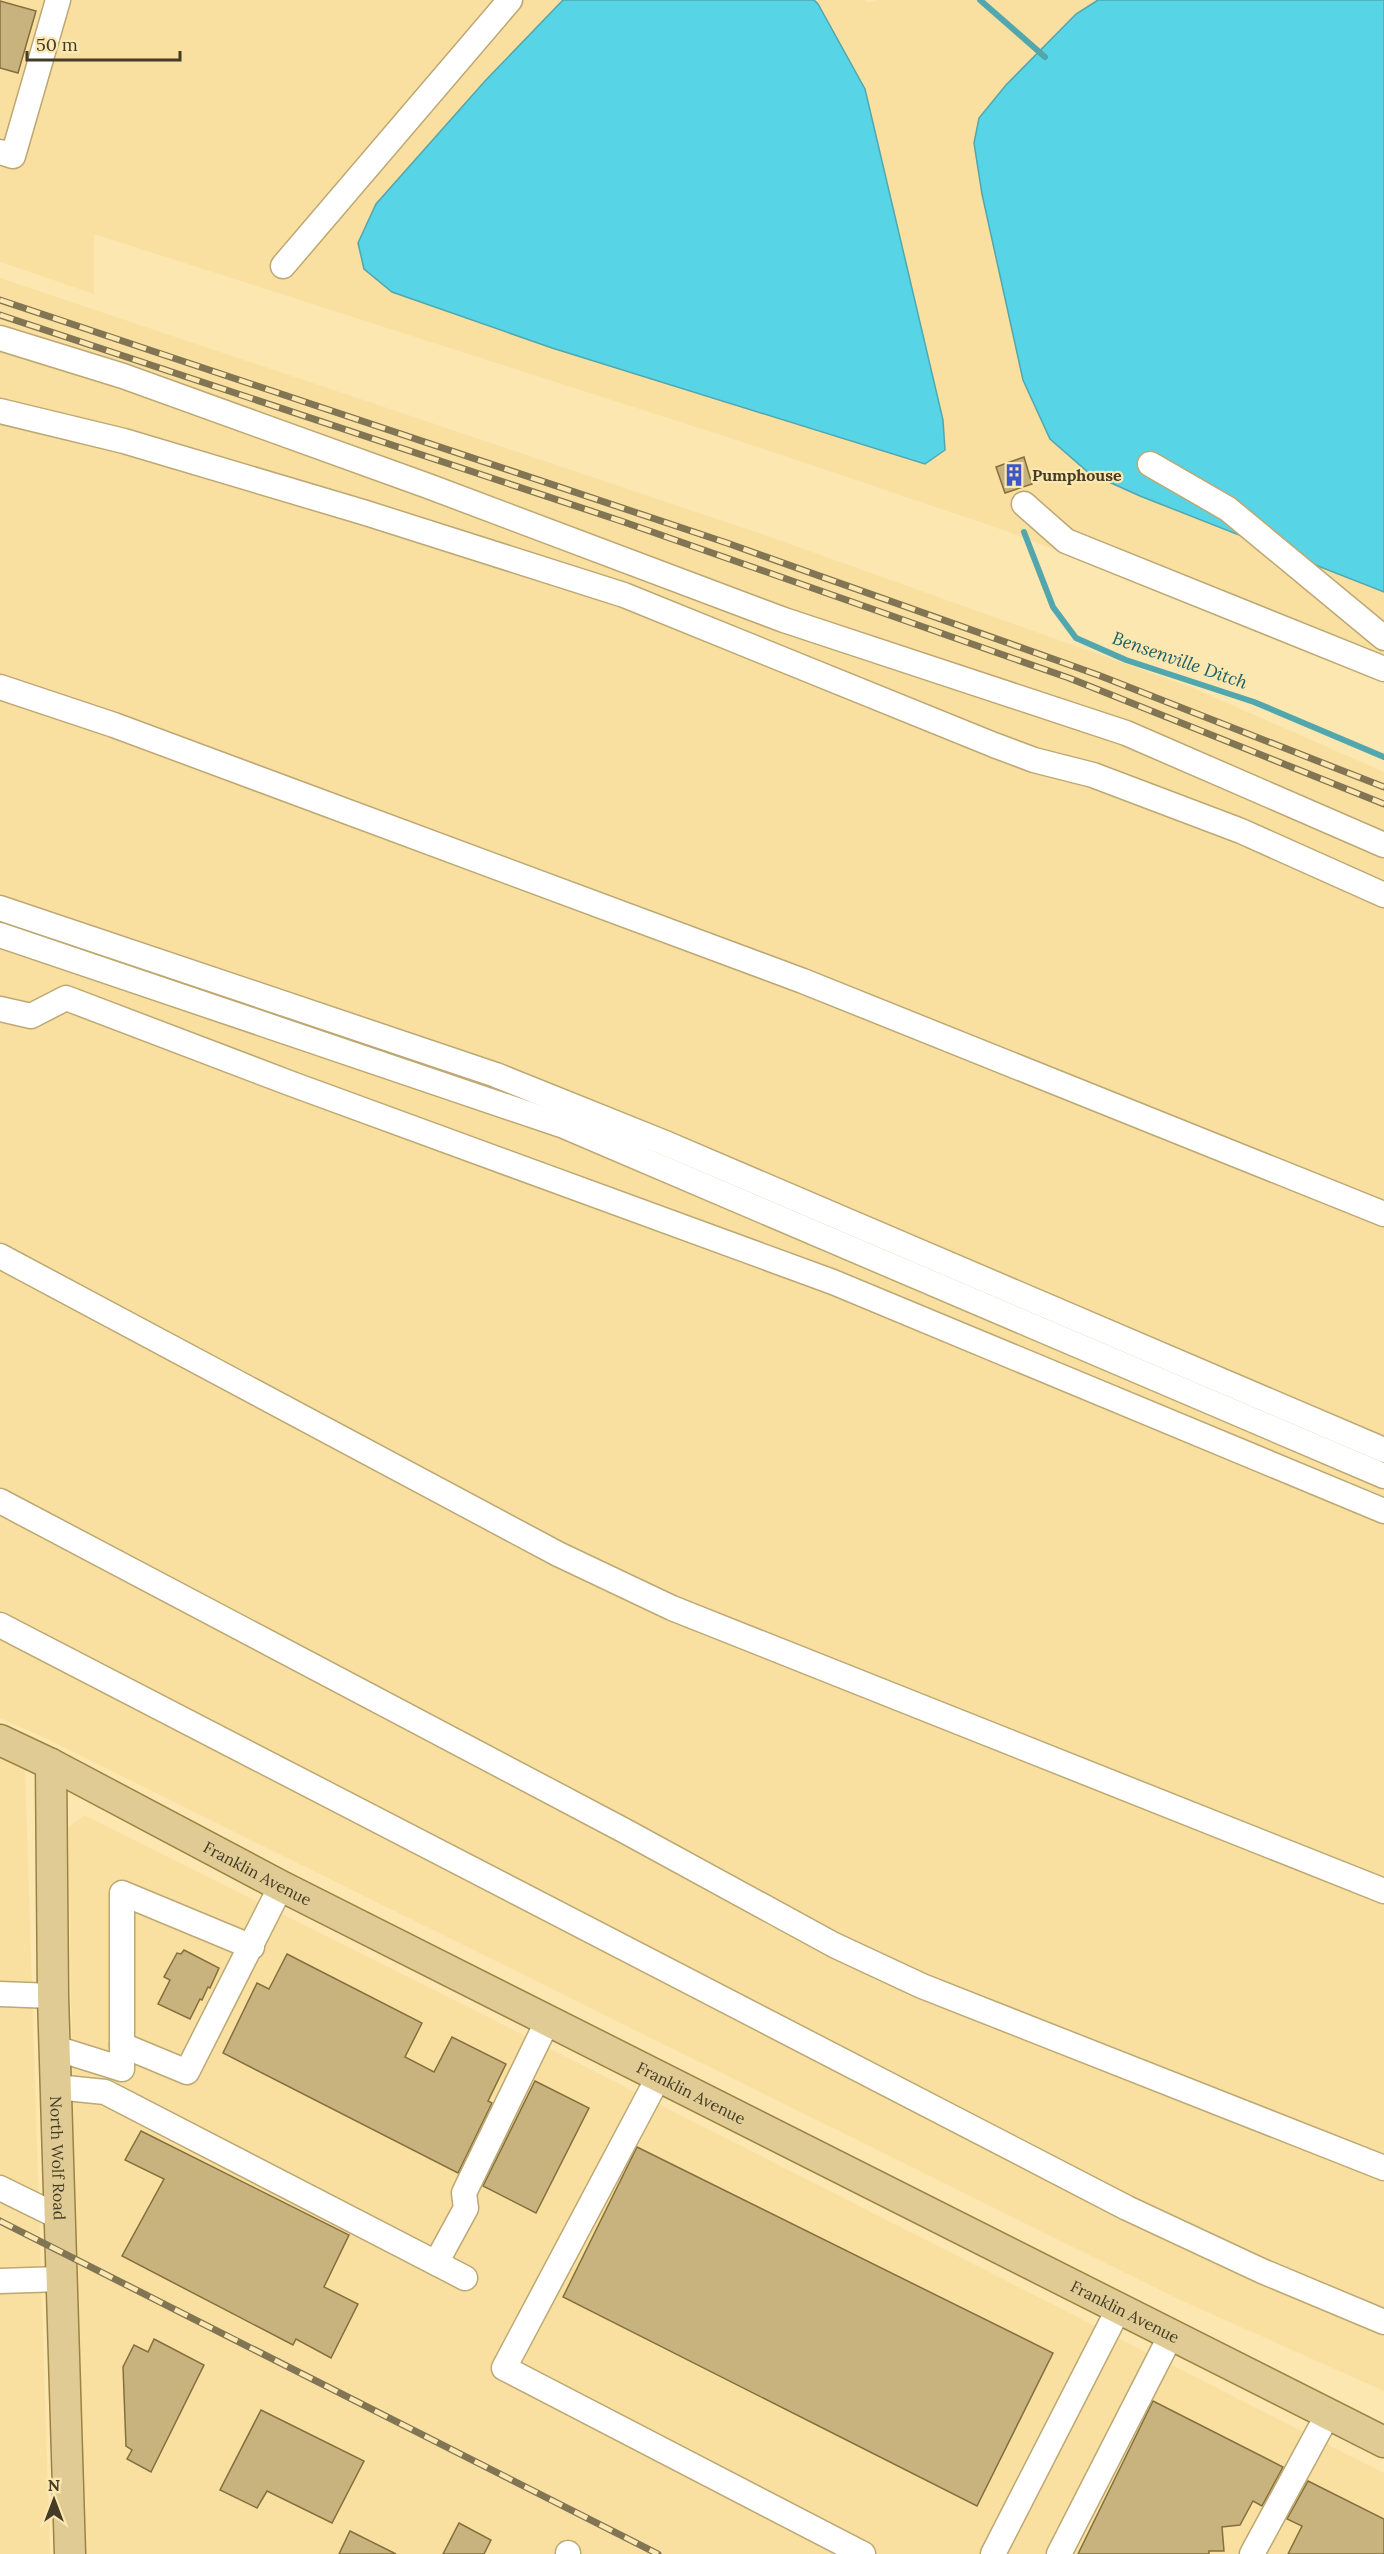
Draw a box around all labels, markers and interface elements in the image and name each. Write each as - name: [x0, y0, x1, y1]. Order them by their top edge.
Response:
- scale bar: [27, 24, 180, 62]
- text: 50 m: [36, 33, 78, 56]
- building icon: Pumphouse: [1001, 462, 1027, 488]
- place label: Pumphouse: [1032, 465, 1122, 485]
- water label: Bensenville Ditch: [1109, 626, 1251, 694]
- street label: Franklin Avenue: [200, 1837, 315, 1910]
- street label: Franklin Avenue: [633, 2057, 749, 2129]
- street label: North Wolf Road: [46, 2095, 70, 2221]
- street label: Franklin Avenue: [1067, 2276, 1183, 2347]
- north arrow: [24, 2470, 84, 2530]
- text: N: [48, 2475, 60, 2495]

